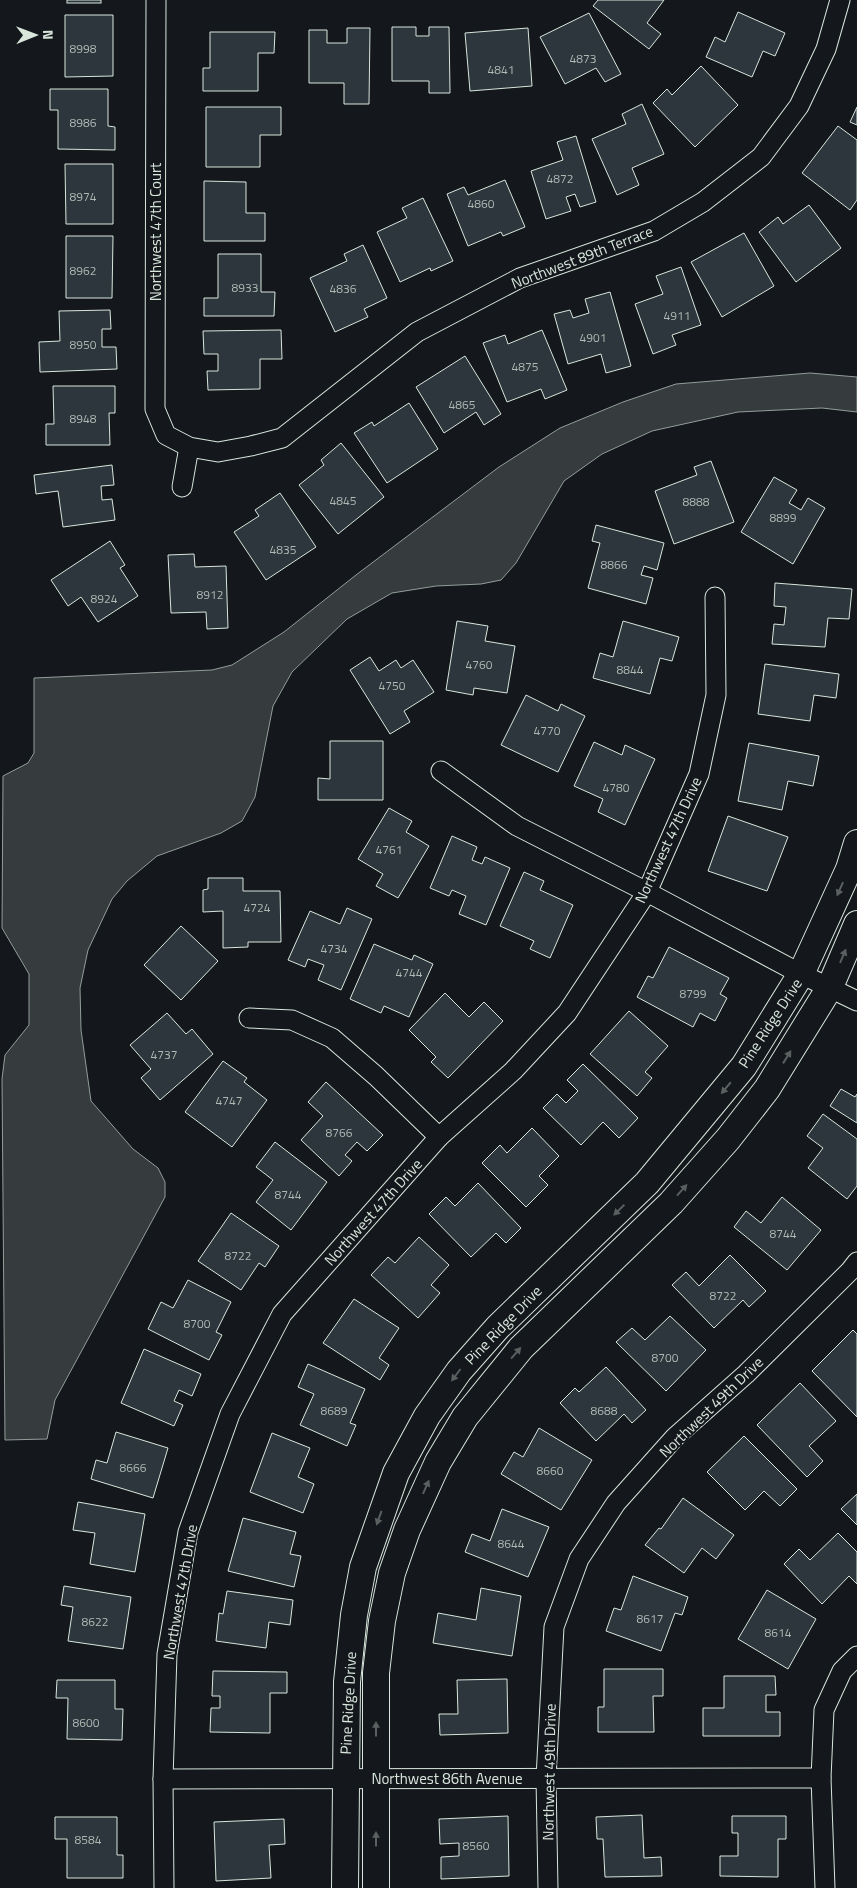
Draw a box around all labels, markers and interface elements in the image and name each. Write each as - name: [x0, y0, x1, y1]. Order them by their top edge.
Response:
- north arrow: [10, 10, 60, 60]
- text: N: [38, 30, 59, 40]
- house number: 8998: [70, 39, 97, 58]
- house number: 4873: [570, 49, 596, 68]
- house number: 4841: [488, 60, 514, 79]
- house number: 8986: [70, 113, 97, 132]
- street label: Northwest 47th Court: [144, 162, 167, 301]
- house number: 4872: [547, 169, 573, 188]
- house number: 8974: [70, 187, 97, 206]
- house number: 4860: [468, 194, 495, 213]
- street label: Northwest 89th Terrace: [508, 219, 656, 295]
- house number: 8962: [70, 261, 96, 280]
- house number: 8933: [232, 278, 258, 297]
- house number: 4836: [330, 279, 357, 298]
- house number: 4911: [664, 306, 690, 325]
- house number: 4901: [580, 328, 606, 347]
- house number: 8950: [70, 335, 97, 354]
- house number: 4875: [512, 357, 539, 376]
- house number: 4865: [449, 395, 476, 414]
- house number: 8948: [70, 409, 97, 428]
- house number: 4845: [330, 491, 357, 510]
- house number: 8888: [683, 492, 710, 511]
- house number: 8899: [770, 508, 797, 527]
- house number: 4835: [270, 540, 297, 559]
- house number: 8866: [601, 555, 628, 574]
- house number: 8912: [197, 585, 223, 604]
- house number: 8924: [91, 589, 118, 608]
- house number: 4760: [466, 655, 493, 674]
- house number: 8844: [617, 660, 644, 679]
- house number: 4750: [379, 676, 406, 695]
- house number: 4770: [534, 721, 561, 740]
- street label: Northwest 47th Drive: [629, 773, 707, 907]
- house number: 4780: [603, 778, 630, 797]
- house number: 4761: [376, 840, 402, 859]
- one-way arrow: [836, 882, 844, 896]
- house number: 4724: [244, 898, 271, 917]
- house number: 4734: [321, 939, 348, 958]
- one-way arrow: [840, 949, 848, 963]
- house number: 4744: [396, 963, 423, 982]
- street label: Pine Ridge Drive: [732, 974, 808, 1072]
- house number: 8799: [680, 984, 707, 1003]
- house number: 4737: [151, 1045, 177, 1064]
- one-way arrow: [782, 1050, 792, 1063]
- one-way arrow: [720, 1081, 732, 1093]
- house number: 4747: [216, 1091, 242, 1110]
- house number: 8766: [326, 1123, 353, 1142]
- street label: Northwest 47th Drive: [319, 1153, 427, 1271]
- house number: 8744: [275, 1185, 302, 1204]
- one-way arrow: [676, 1185, 688, 1197]
- one-way arrow: [613, 1204, 625, 1216]
- house number: 8744: [770, 1224, 797, 1243]
- house number: 8722: [225, 1246, 251, 1265]
- street label: Pine Ridge Drive: [459, 1280, 547, 1370]
- house number: 8722: [710, 1286, 736, 1305]
- house number: 8700: [184, 1314, 211, 1333]
- one-way arrow: [511, 1347, 522, 1360]
- house number: 8700: [652, 1348, 679, 1367]
- street label: Northwest 49th Drive: [654, 1351, 768, 1463]
- one-way arrow: [451, 1368, 461, 1382]
- house number: 8689: [321, 1401, 348, 1420]
- house number: 8688: [591, 1401, 618, 1420]
- house number: 8666: [120, 1458, 147, 1477]
- house number: 8660: [537, 1461, 564, 1480]
- one-way arrow: [423, 1480, 431, 1494]
- one-way arrow: [375, 1510, 382, 1525]
- street label: Northwest 47th Drive: [157, 1522, 203, 1662]
- house number: 8644: [498, 1534, 525, 1553]
- house number: 8617: [637, 1609, 663, 1628]
- house number: 8622: [82, 1612, 108, 1631]
- house number: 8614: [765, 1623, 792, 1642]
- street label: Pine Ridge Drive: [334, 1651, 362, 1755]
- street label: Northwest 49th Drive: [536, 1703, 562, 1841]
- house number: 8600: [73, 1713, 100, 1732]
- one-way arrow: [372, 1721, 380, 1737]
- street label: Northwest 86th Avenue: [371, 1767, 523, 1790]
- house number: 8584: [75, 1830, 102, 1849]
- one-way arrow: [372, 1831, 380, 1847]
- house number: 8560: [463, 1836, 490, 1855]

